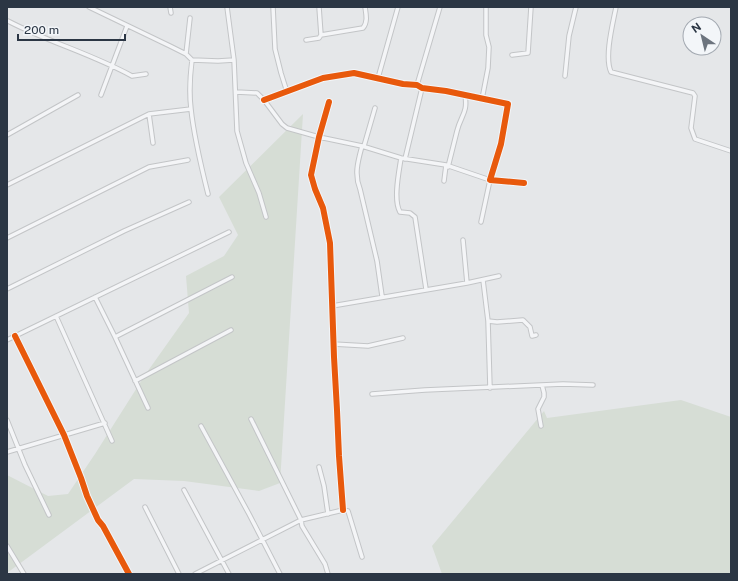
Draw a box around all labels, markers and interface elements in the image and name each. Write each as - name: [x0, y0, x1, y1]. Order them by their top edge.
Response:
- scale bar: [18, 16, 125, 42]
- north arrow: [682, 16, 722, 56]
- text: N: [689, 20, 703, 35]
- text: 200 m: [24, 23, 59, 37]

